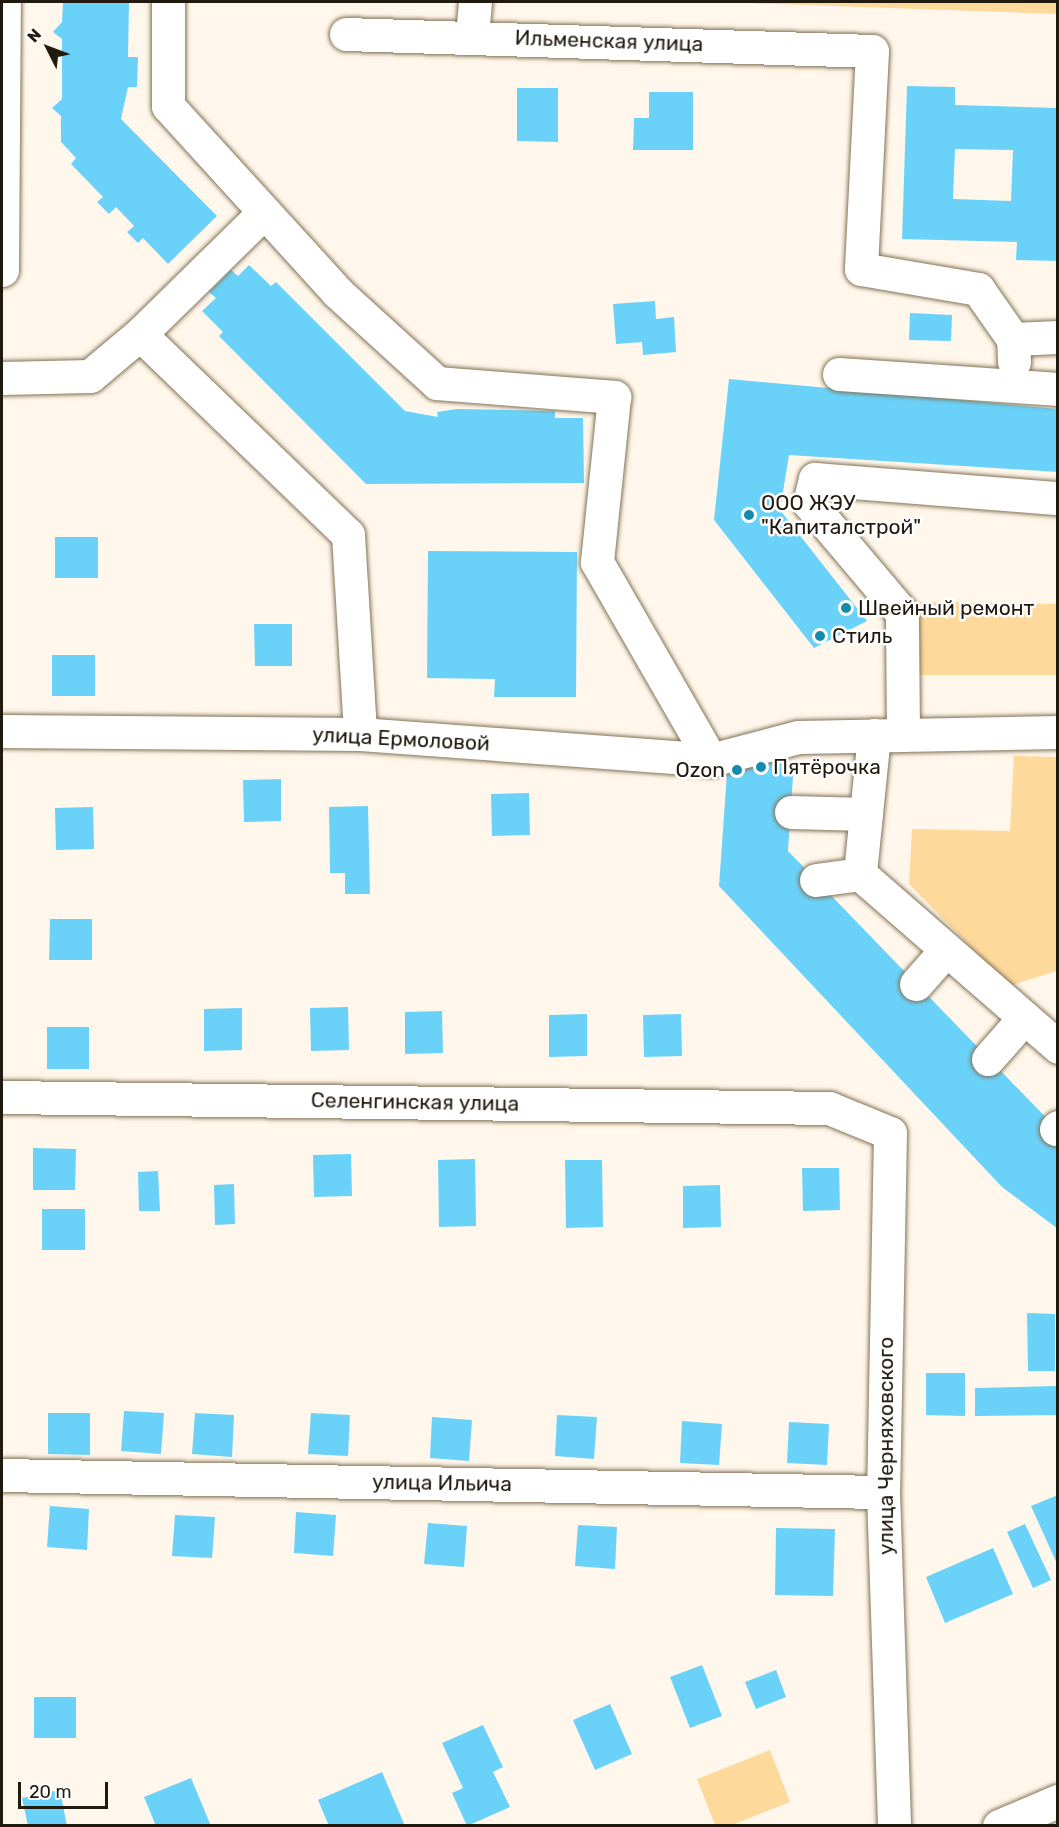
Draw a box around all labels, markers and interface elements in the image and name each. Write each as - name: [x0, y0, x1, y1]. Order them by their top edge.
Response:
- north arrow: [18, 18, 78, 78]
- text: N: [23, 25, 45, 46]
- street label: Ильменская улица: [514, 25, 704, 57]
- place label: ООО ЖЭУ "Капиталстрой": [761, 490, 921, 540]
- marker: ООО ЖЭУ "Капиталстрой": [742, 508, 756, 522]
- place label: Швейный ремонт: [858, 595, 1034, 621]
- marker: Швейный ремонт: [839, 601, 853, 615]
- place label: Стиль: [832, 623, 892, 649]
- marker: Стиль: [813, 629, 827, 643]
- street label: улица Ермоловой: [312, 722, 490, 756]
- place label: Пятёрочка: [773, 754, 881, 780]
- place label: Ozon: [675, 757, 725, 783]
- marker: Пятёрочка: [754, 760, 768, 774]
- marker: Ozon: [730, 763, 744, 777]
- street label: Селенгинская улица: [311, 1088, 519, 1116]
- street label: улица Черняховского: [873, 1337, 899, 1555]
- street label: улица Ильича: [372, 1469, 512, 1497]
- scale bar: [21, 1770, 111, 1808]
- text: 20 m: [29, 1781, 71, 1803]

